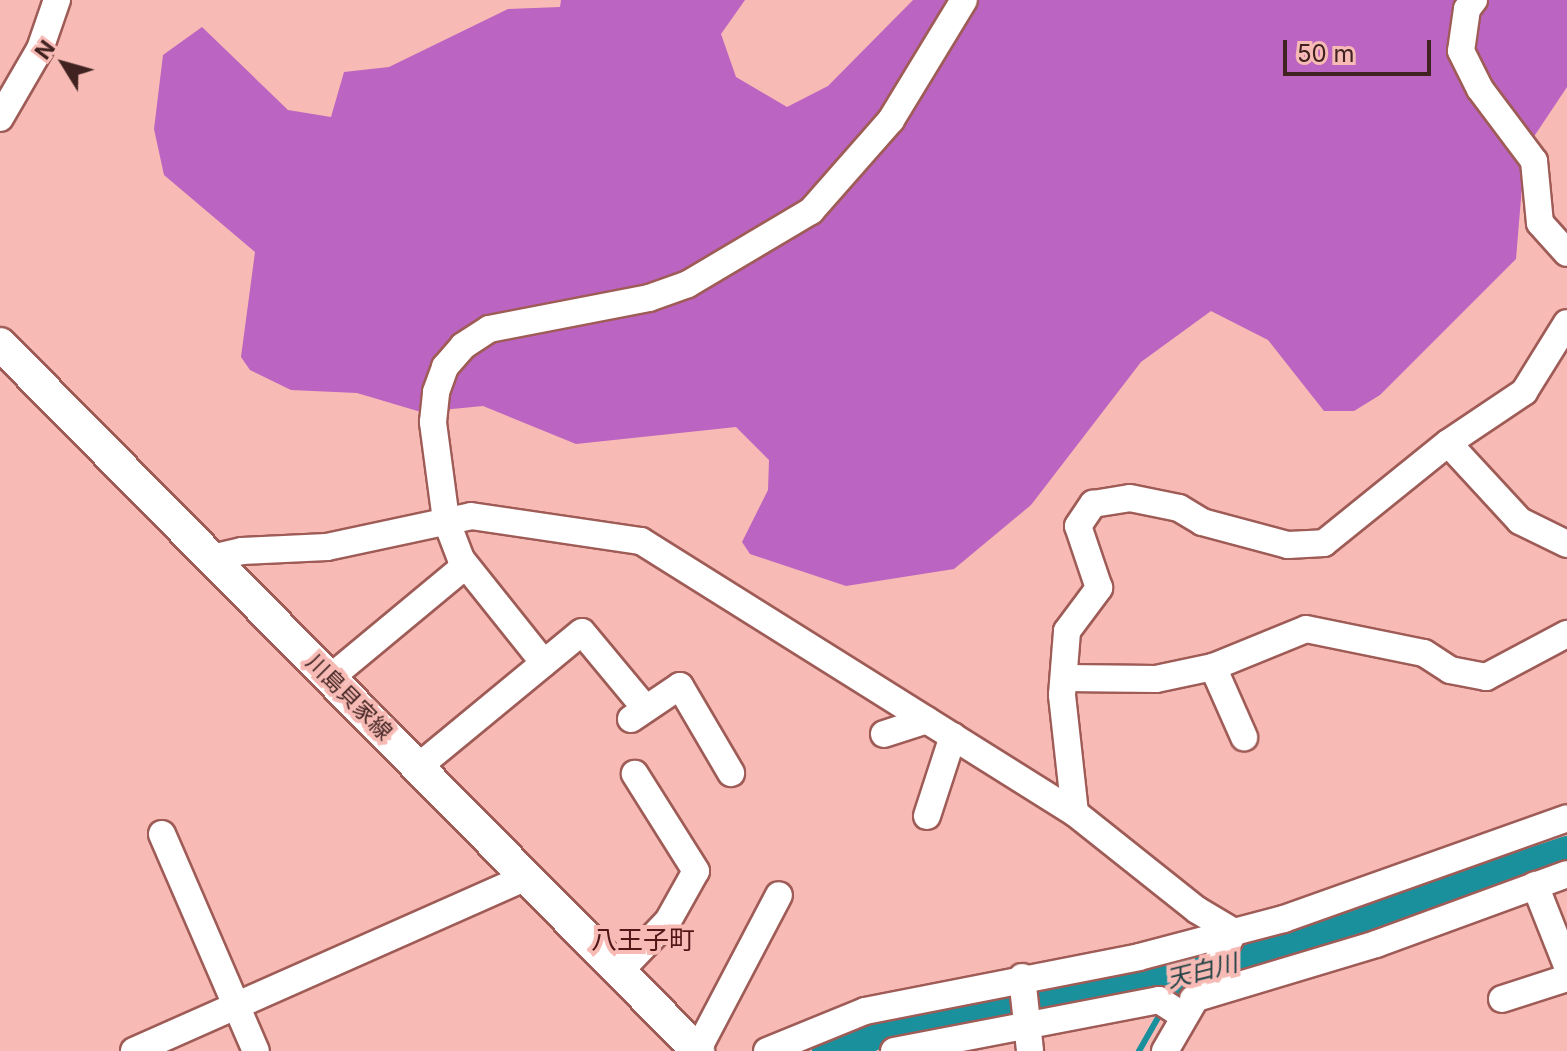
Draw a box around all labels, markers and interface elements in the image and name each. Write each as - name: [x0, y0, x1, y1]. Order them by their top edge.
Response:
- north arrow: [24, 24, 104, 104]
- scale bar: [1287, 24, 1435, 74]
- text: N: [29, 35, 60, 64]
- text: 50 m: [1297, 39, 1355, 68]
- street label: 川島貝家線: [301, 649, 397, 745]
- district label: 八王子町: [591, 924, 695, 956]
- water label: 天白川: [1164, 948, 1240, 994]

